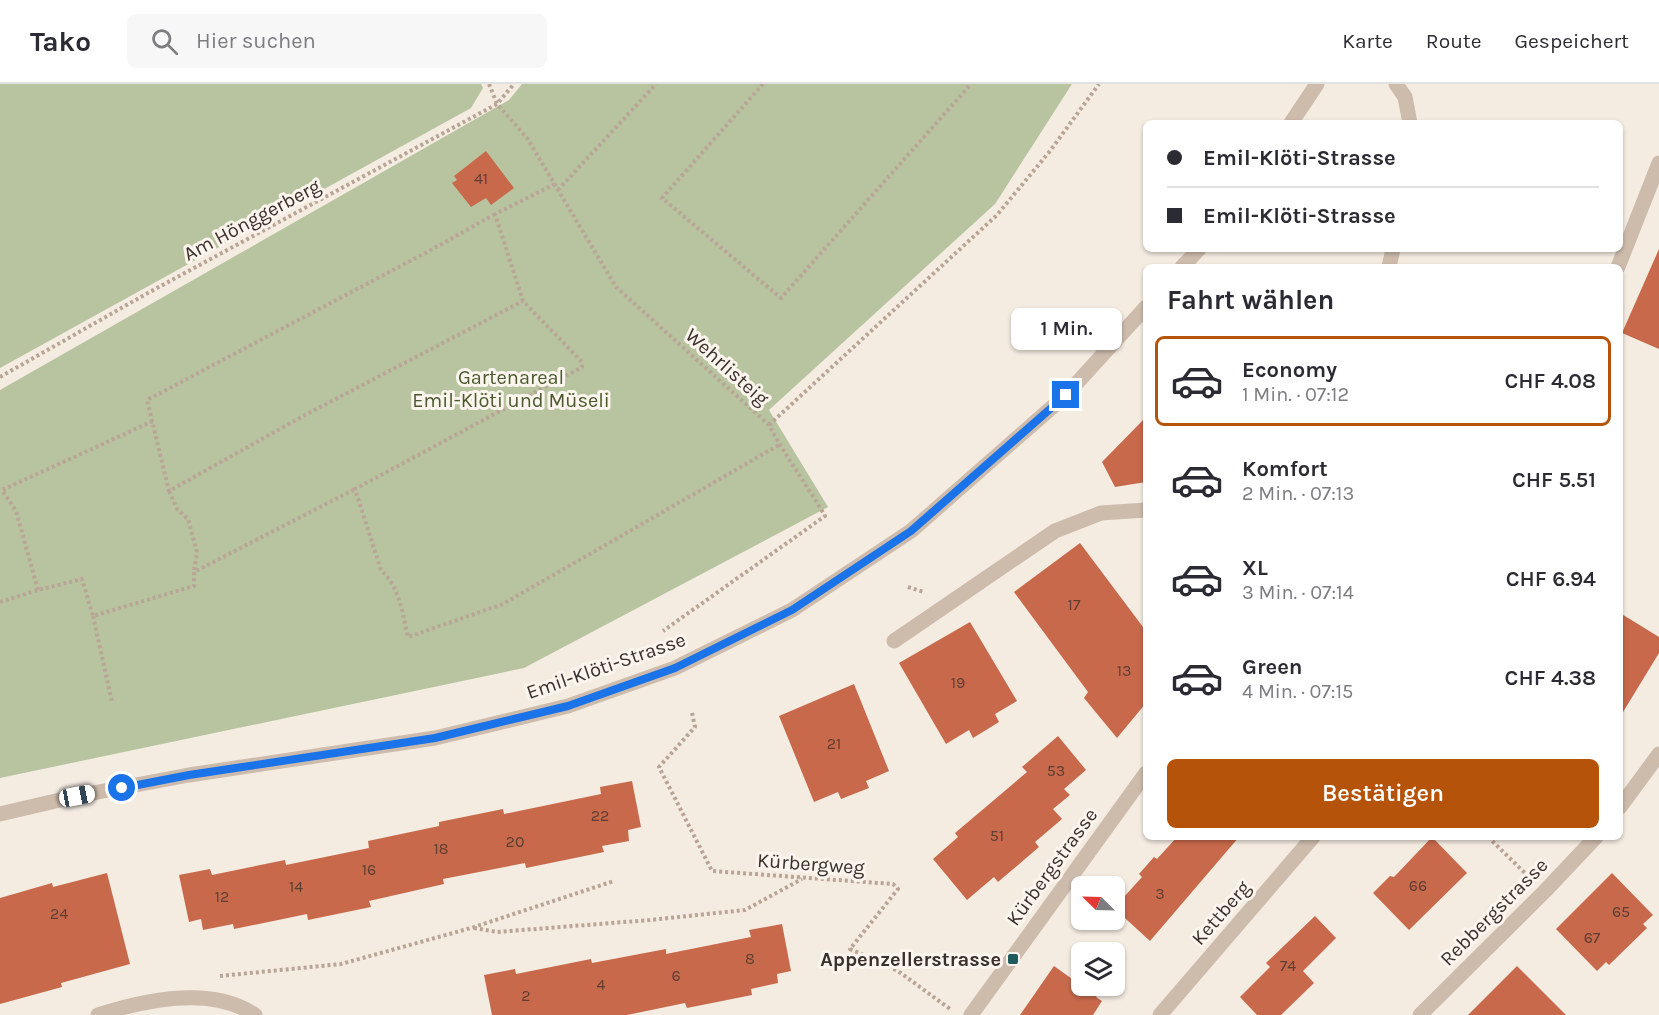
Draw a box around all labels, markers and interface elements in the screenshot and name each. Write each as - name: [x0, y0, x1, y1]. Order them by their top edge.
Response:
- search box: [127, 14, 547, 68]
- text: Tako: [30, 25, 91, 58]
- icon: search: [148, 25, 181, 58]
- text: Hier suchen: [196, 28, 316, 54]
- text: Karte: [1342, 29, 1393, 53]
- text: Route: [1426, 29, 1482, 53]
- text: Gespeichert: [1515, 29, 1629, 53]
- text: Emil-Klöti-Strasse: [1203, 145, 1396, 171]
- house number: 41: [474, 169, 488, 188]
- street label: Am Hönggerberg: [180, 174, 324, 266]
- text: Emil-Klöti-Strasse: [1203, 203, 1396, 229]
- text: Fahrt wählen: [1167, 284, 1334, 316]
- callout: 1 Min.: [1010, 308, 1122, 350]
- text: 1 Min.: [1040, 317, 1093, 340]
- street label: Wehrlisteig: [681, 324, 773, 410]
- icon: car: [1170, 354, 1224, 408]
- text: Economy: [1242, 357, 1337, 383]
- park label: Gartenareal Emil-Klöti und Müseli: [412, 366, 610, 412]
- text: CHF 4.08: [1504, 368, 1596, 394]
- route end: [1052, 381, 1079, 408]
- text: 1 Min. · 07:12: [1242, 383, 1349, 406]
- icon: car: [1170, 453, 1224, 507]
- text: Komfort: [1242, 456, 1328, 482]
- text: CHF 5.51: [1512, 467, 1596, 493]
- text: 2 Min. · 07:13: [1242, 482, 1354, 505]
- icon: car: [1170, 552, 1224, 606]
- text: XL: [1242, 555, 1268, 581]
- text: CHF 6.94: [1506, 566, 1596, 592]
- text: 3 Min. · 07:14: [1242, 581, 1354, 604]
- house number: 17: [1068, 595, 1081, 614]
- street label: Emil-Klöti-Strasse: [523, 628, 689, 704]
- icon: car: [1170, 651, 1224, 705]
- text: Green: [1242, 654, 1303, 680]
- house number: 13: [1117, 661, 1131, 680]
- text: CHF 4.38: [1505, 665, 1596, 691]
- house number: 19: [951, 673, 965, 692]
- text: 4 Min. · 07:15: [1242, 680, 1353, 703]
- house number: 21: [827, 734, 841, 753]
- button: Bestätigen: [1167, 759, 1599, 828]
- house number: 53: [1047, 761, 1065, 780]
- route start: [108, 774, 135, 801]
- car: [58, 784, 96, 808]
- street label: Kürbergstrasse: [1002, 804, 1102, 930]
- house number: 22: [591, 806, 609, 825]
- house number: 51: [990, 826, 1004, 845]
- house number: 20: [506, 832, 524, 851]
- house number: 18: [433, 839, 449, 858]
- street label: Kürbergweg: [756, 849, 866, 879]
- street label: Rebbergstrasse: [1436, 854, 1552, 970]
- house number: 16: [362, 860, 376, 879]
- north arrow: [1071, 876, 1125, 930]
- map controls: [1071, 876, 1125, 996]
- street label: Kettberg: [1187, 876, 1255, 950]
- house number: 66: [1409, 876, 1427, 895]
- house number: 14: [289, 877, 303, 896]
- house number: 3: [1155, 884, 1165, 903]
- house number: 12: [215, 887, 229, 906]
- house number: 65: [1612, 902, 1630, 921]
- house number: 24: [50, 904, 68, 923]
- house number: 67: [1584, 928, 1601, 947]
- button: layers: [1071, 942, 1125, 996]
- place label: Appenzellerstrasse: [820, 948, 1001, 971]
- house number: 8: [745, 949, 755, 968]
- marker: Appenzellerstrasse: [1006, 952, 1020, 966]
- house number: 74: [1280, 956, 1296, 975]
- house number: 6: [671, 966, 681, 985]
- house number: 4: [597, 975, 606, 994]
- house number: 2: [521, 986, 531, 1005]

